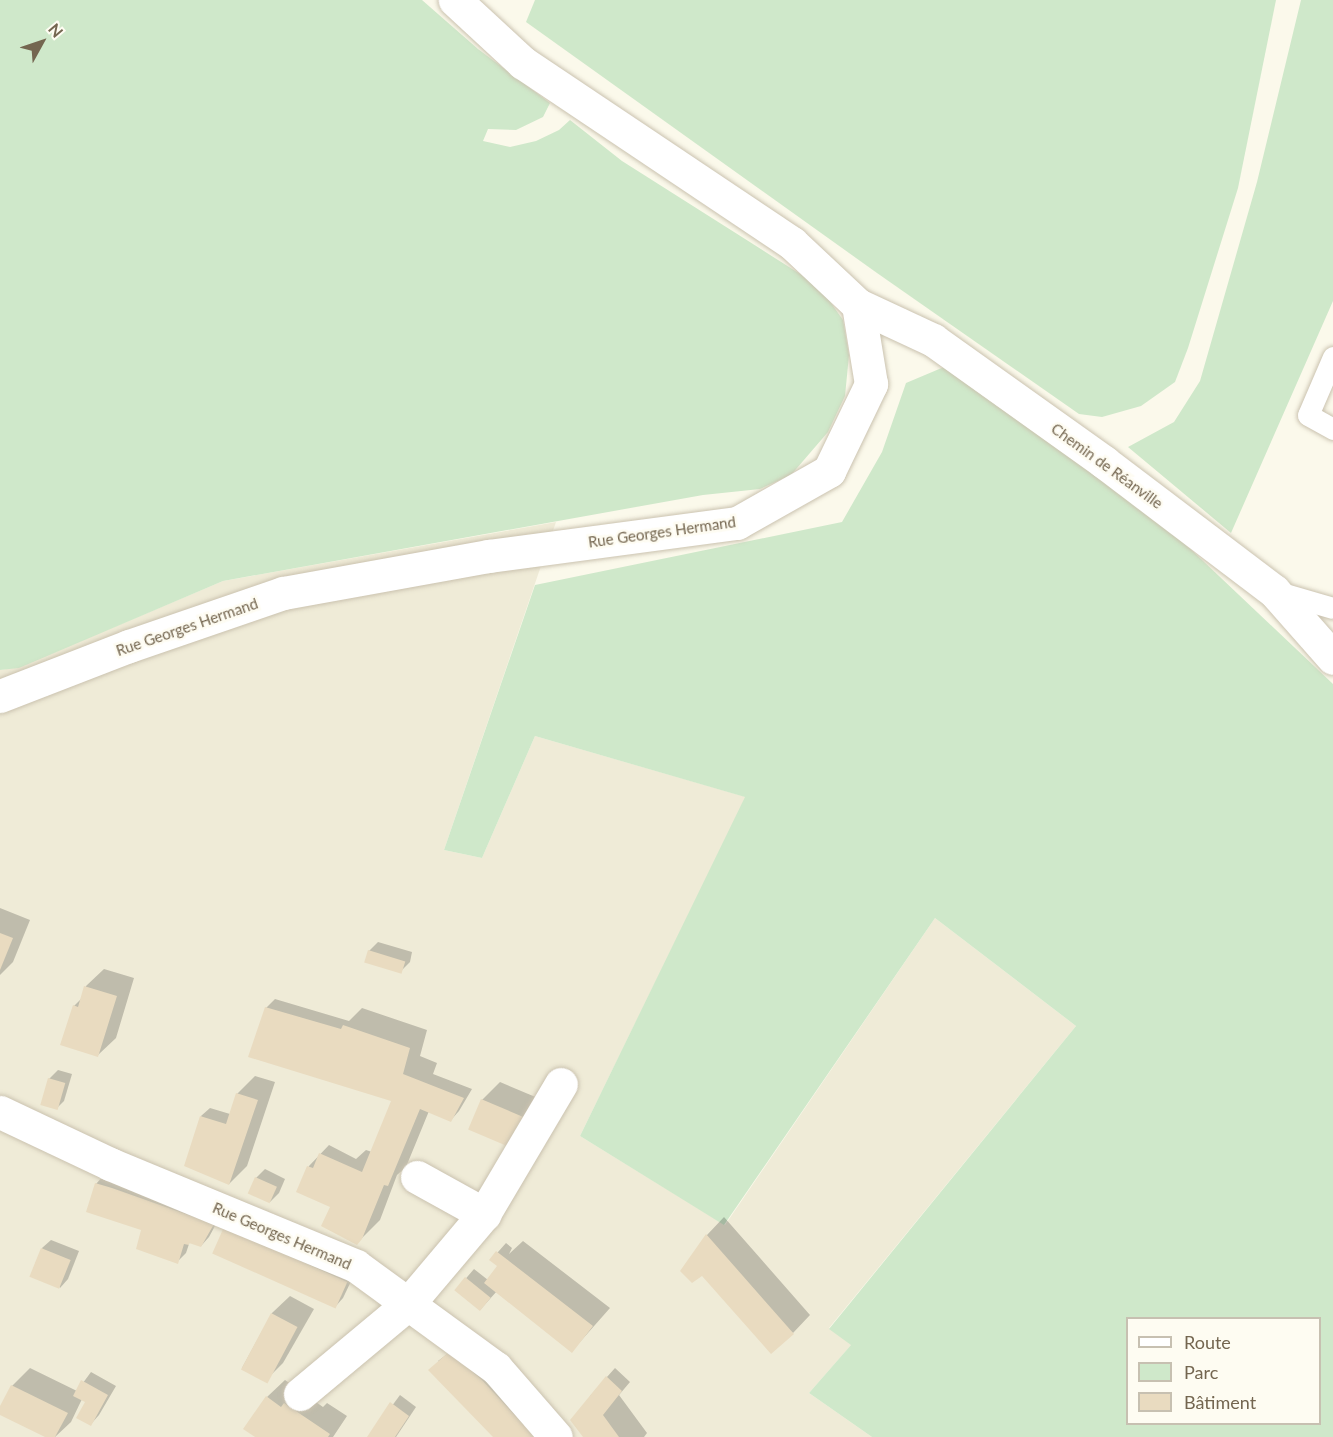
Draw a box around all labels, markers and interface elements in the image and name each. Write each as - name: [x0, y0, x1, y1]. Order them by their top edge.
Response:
- north arrow: [12, 12, 72, 72]
- text: N: [45, 19, 67, 41]
- street label: Chemin de Réanville: [1048, 419, 1166, 513]
- street label: Rue Georges Hermand: [587, 513, 737, 551]
- street label: Rue Georges Hermand: [114, 594, 260, 660]
- street label: Rue Georges Hermand: [210, 1199, 354, 1273]
- legend: [1126, 1317, 1321, 1425]
- text: Route: [1184, 1331, 1231, 1353]
- text: Parc: [1184, 1361, 1218, 1383]
- text: Bâtiment: [1184, 1391, 1256, 1413]

